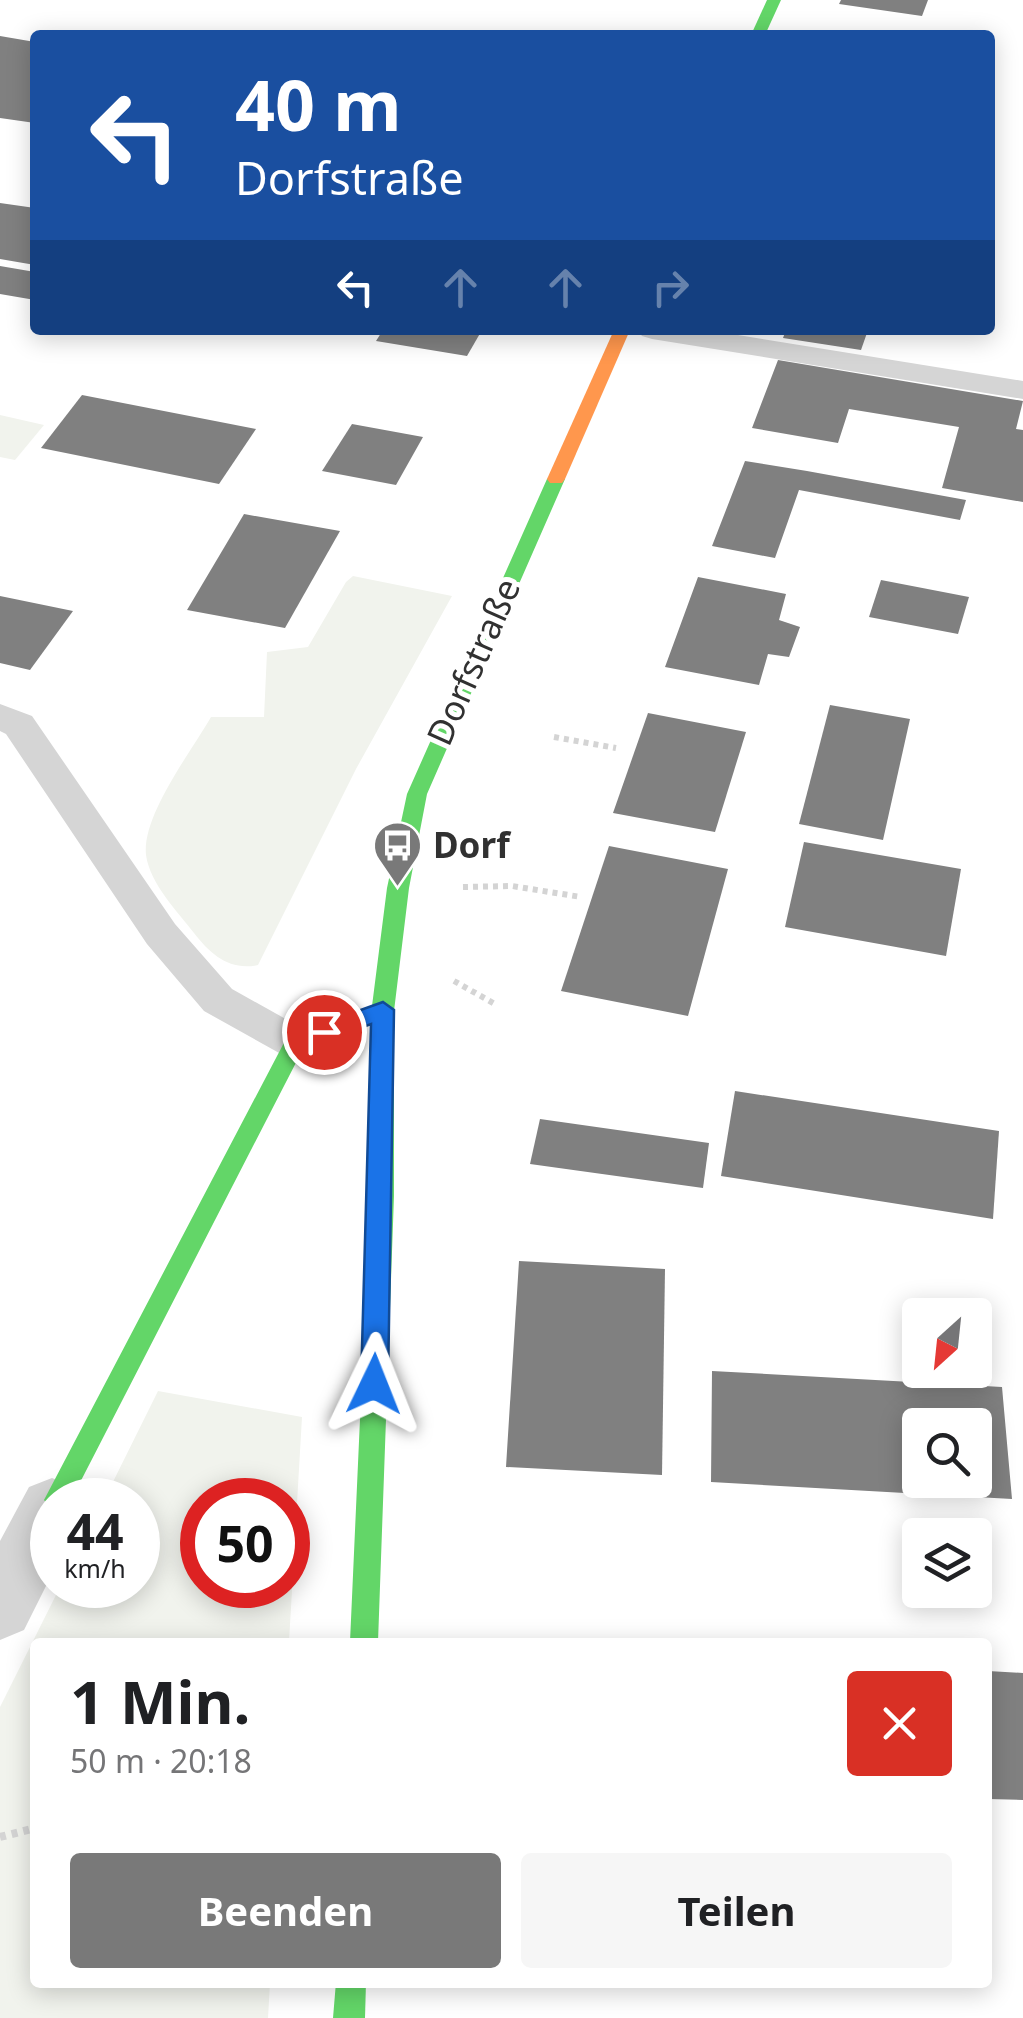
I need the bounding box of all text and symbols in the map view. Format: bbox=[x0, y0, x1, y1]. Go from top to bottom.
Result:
text: 40 m bbox=[235, 56, 402, 152]
icon: left bbox=[70, 70, 200, 200]
text: Dorfstraße bbox=[235, 147, 464, 208]
icon: left bbox=[328, 260, 383, 315]
icon: ahead bbox=[433, 260, 488, 315]
icon: ahead bbox=[538, 260, 593, 315]
icon: right bbox=[643, 260, 698, 315]
street label: Dorfstraße bbox=[415, 571, 530, 752]
bus stop icon: Dorf bbox=[372, 820, 424, 888]
place label: Dorf bbox=[433, 821, 512, 868]
pin bbox=[282, 990, 367, 1075]
icon: arrive bbox=[297, 1005, 352, 1060]
north arrow bbox=[902, 1298, 992, 1388]
map controls bbox=[902, 1298, 992, 1608]
position arrow bbox=[322, 1332, 426, 1436]
button: search bbox=[902, 1408, 992, 1498]
speed limit sign: 50 bbox=[180, 1478, 310, 1608]
text: 44 bbox=[66, 1497, 124, 1565]
button: layers bbox=[902, 1518, 992, 1608]
text: km/h bbox=[64, 1551, 126, 1585]
text: 1 Min. bbox=[70, 1660, 250, 1742]
button: close bbox=[847, 1671, 952, 1776]
text: 50 m · 20:18 bbox=[70, 1739, 252, 1782]
button: Beenden bbox=[70, 1853, 501, 1968]
button: Teilen bbox=[521, 1853, 952, 1968]

